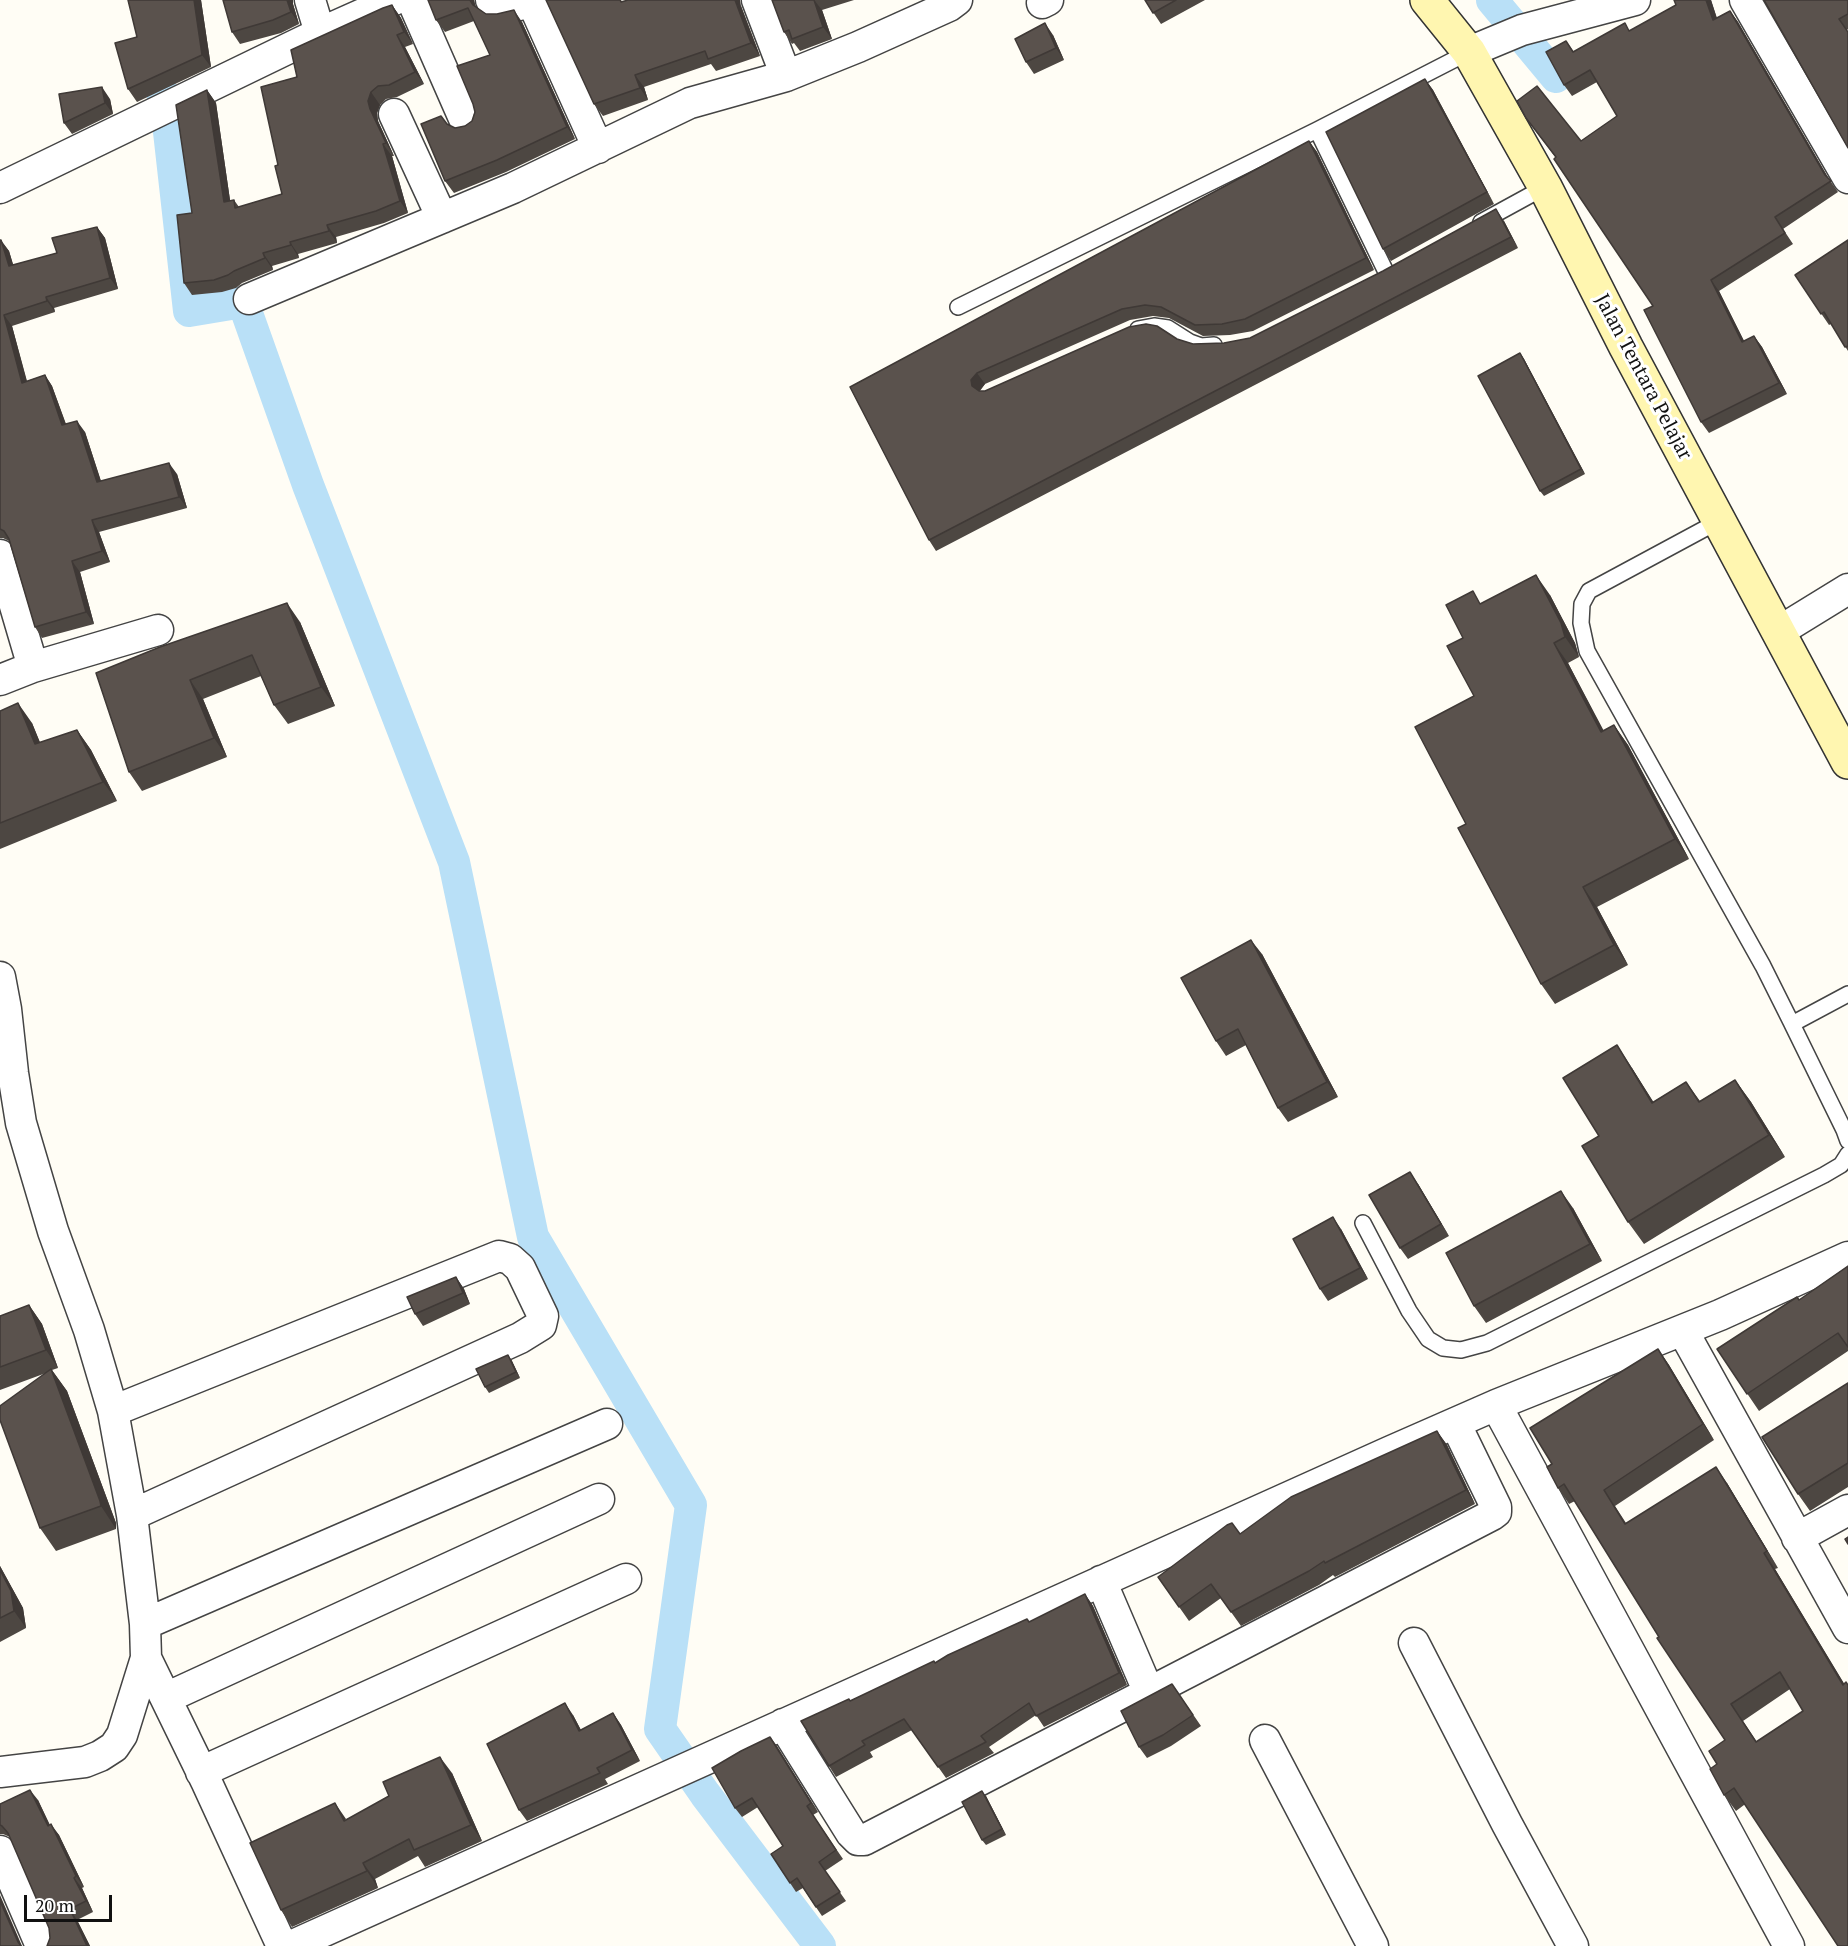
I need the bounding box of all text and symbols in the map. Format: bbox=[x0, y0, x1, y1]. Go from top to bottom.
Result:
street label: Jalan Tentara Pelajar bbox=[1589, 290, 1697, 464]
scale bar bbox=[27, 1883, 116, 1921]
text: 20 m bbox=[35, 1893, 74, 1917]

